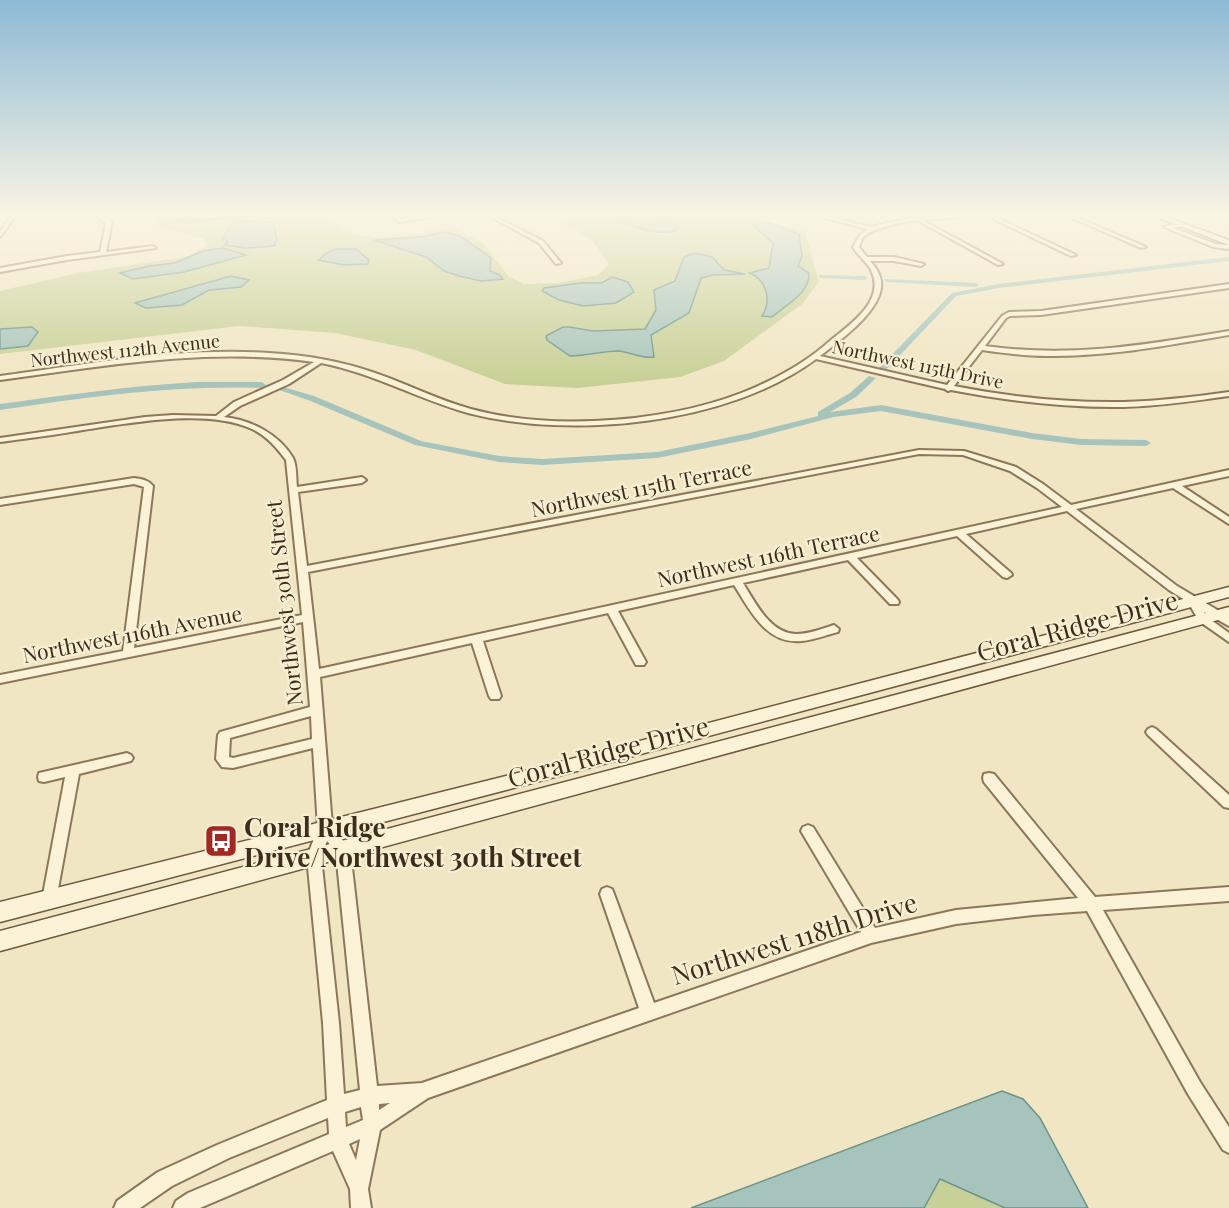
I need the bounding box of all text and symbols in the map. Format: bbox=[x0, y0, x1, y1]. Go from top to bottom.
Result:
street label: Northwest 112th Avenue bbox=[29, 328, 221, 372]
street label: Northwest 115th Drive bbox=[830, 334, 1006, 394]
street label: Northwest 115th Terrace bbox=[528, 452, 754, 522]
street label: Northwest 30th Street bbox=[258, 498, 308, 707]
street label: Northwest 116th Terrace bbox=[654, 518, 882, 592]
street label: Coral Ridge Drive bbox=[973, 581, 1181, 669]
street label: Northwest 116th Avenue bbox=[20, 598, 244, 668]
street label: Coral Ridge Drive bbox=[504, 707, 712, 795]
place label: Coral Ridge Drive/Northwest 30th Street bbox=[244, 809, 582, 874]
bus stop icon: Coral Ridge Drive/Northwest 30th Street bbox=[203, 823, 239, 859]
street label: Northwest 118th Drive bbox=[667, 884, 921, 992]

